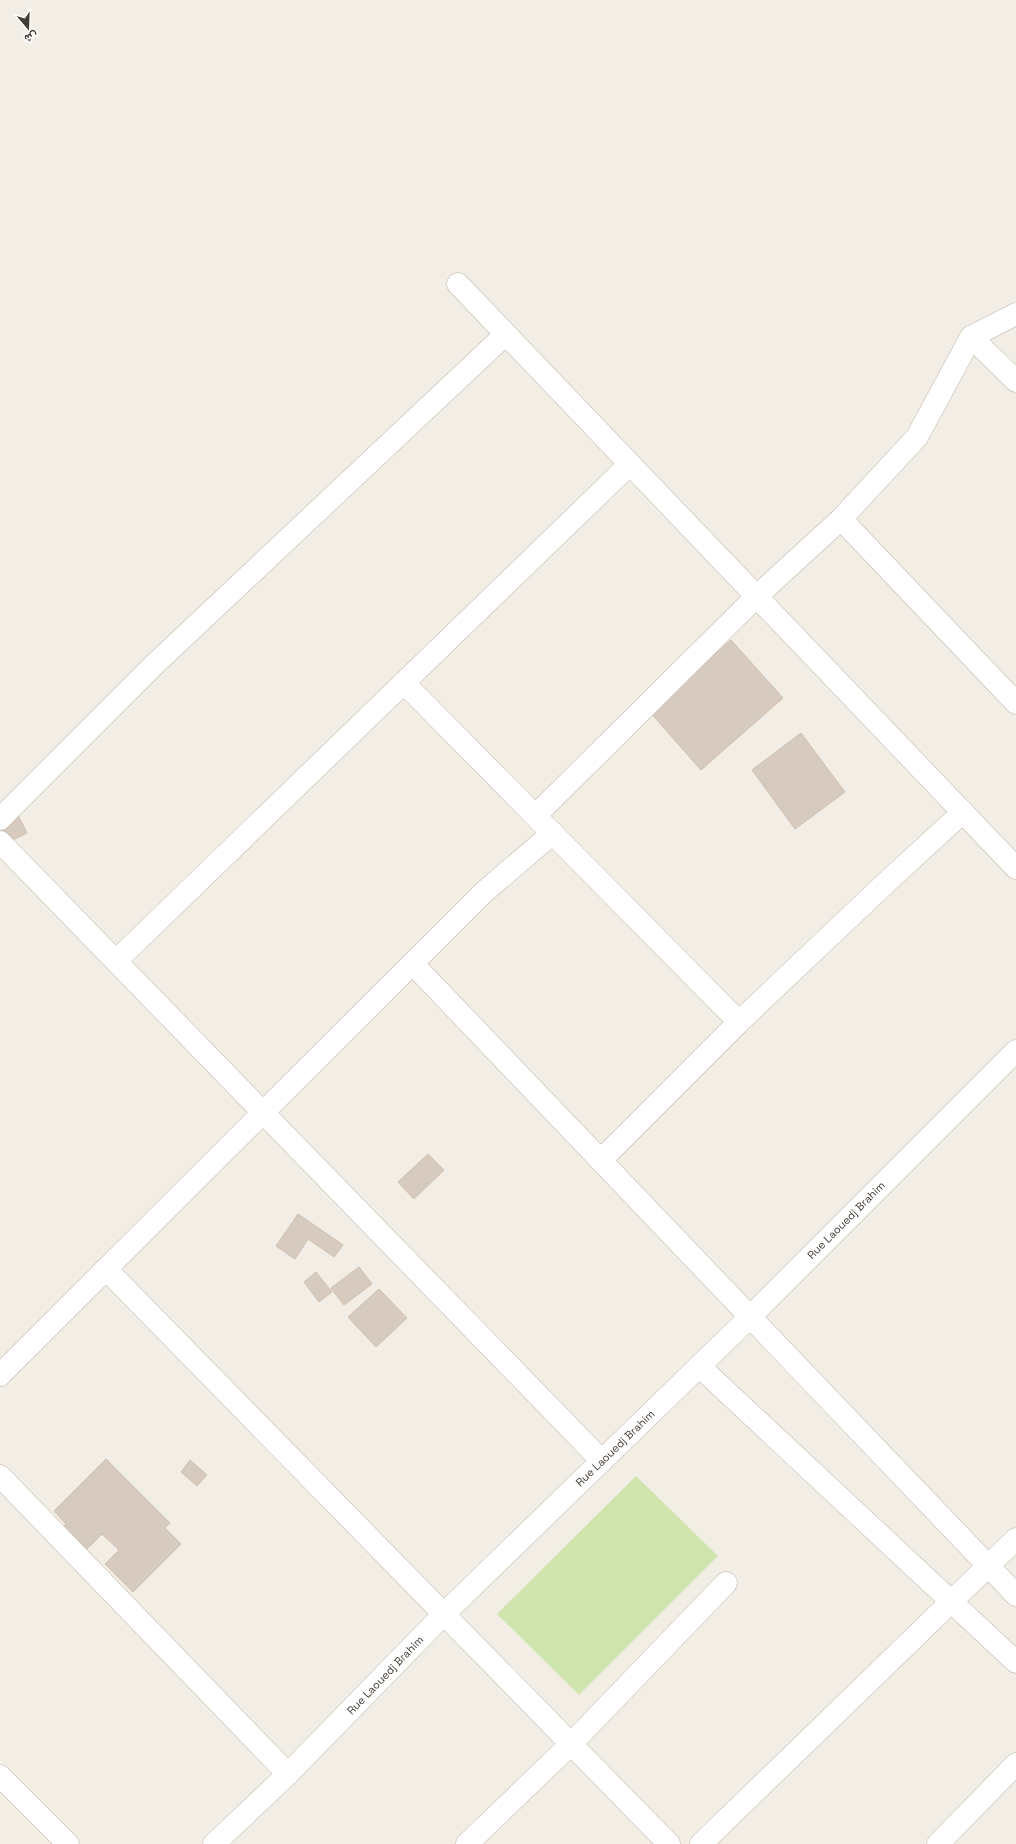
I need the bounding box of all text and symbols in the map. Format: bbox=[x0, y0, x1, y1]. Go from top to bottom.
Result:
north arrow bbox=[8, 8, 48, 48]
text: ش bbox=[23, 29, 40, 46]
street label: Rue Laouedj Brahim bbox=[804, 1178, 888, 1262]
street label: Rue Laouedj Brahim bbox=[573, 1407, 657, 1489]
street label: Rue Laouedj Brahim bbox=[344, 1633, 426, 1717]

